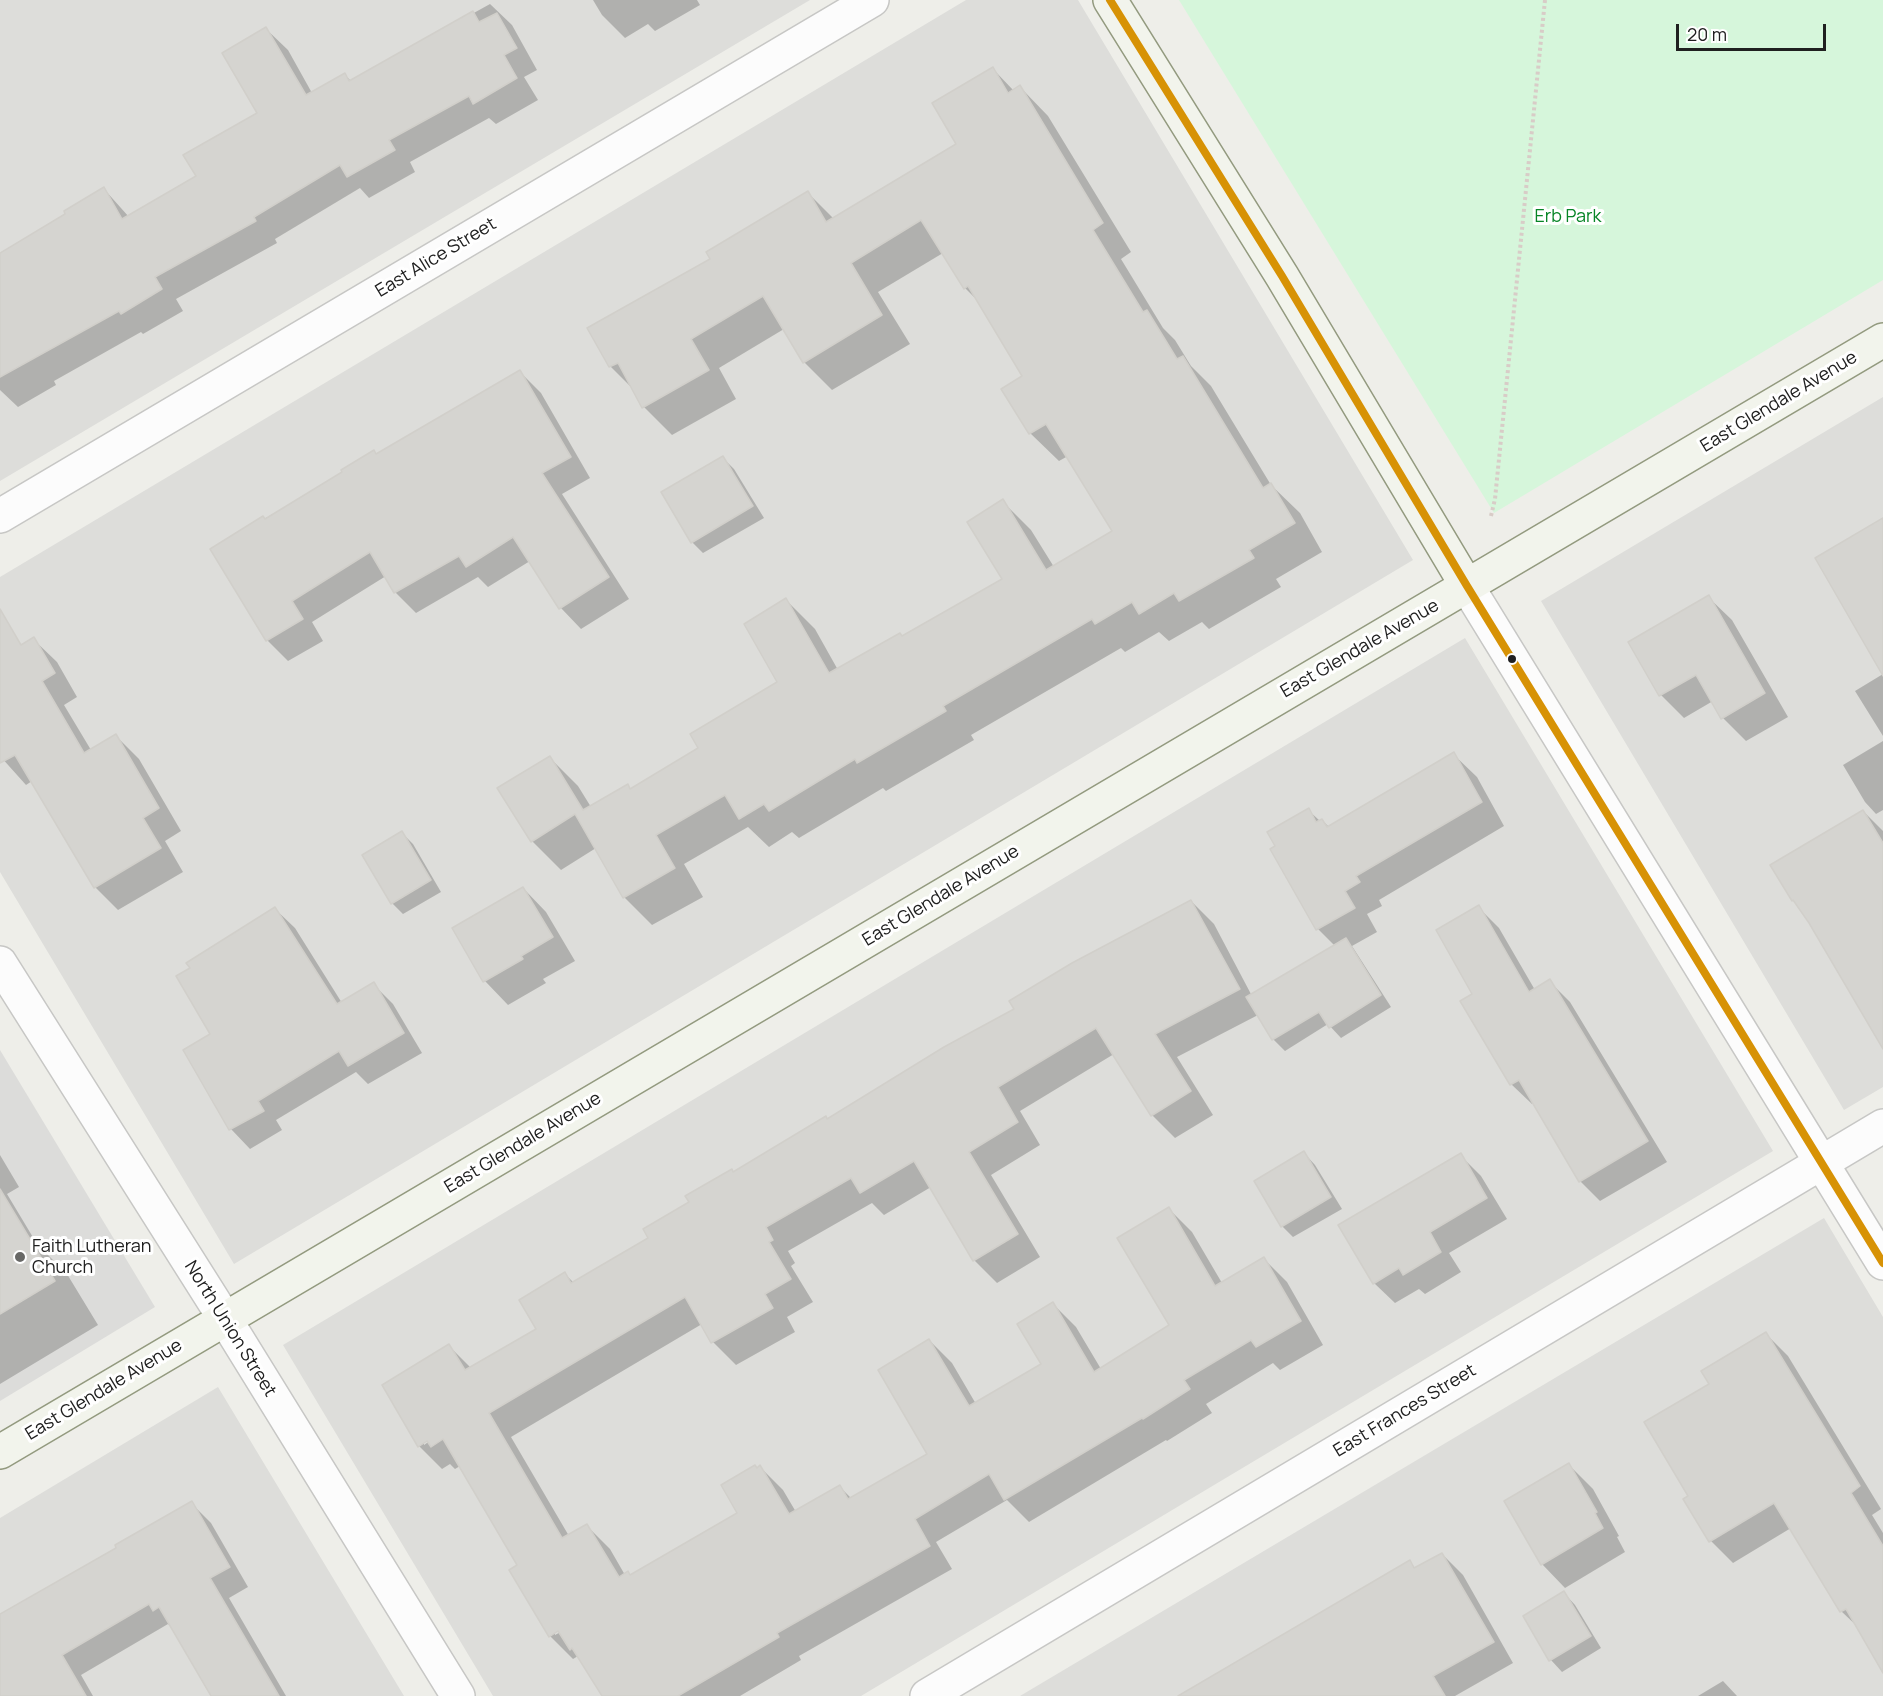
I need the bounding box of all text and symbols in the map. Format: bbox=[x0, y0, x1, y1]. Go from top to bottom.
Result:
scale bar bbox=[1679, 12, 1829, 50]
text: 20 m bbox=[1687, 22, 1727, 46]
park label: Erb Park bbox=[1535, 206, 1601, 228]
street label: East Alice Street bbox=[372, 213, 500, 303]
street label: East Glendale Avenue bbox=[1697, 347, 1861, 457]
street label: East Glendale Avenue bbox=[1277, 595, 1443, 703]
unlabelled marker bbox=[1506, 653, 1518, 665]
street label: East Glendale Avenue bbox=[859, 841, 1023, 951]
street label: East Glendale Avenue bbox=[441, 1088, 605, 1198]
place label: Faith Lutheran Church bbox=[32, 1236, 152, 1278]
marker: Faith Lutheran Church bbox=[13, 1250, 27, 1264]
street label: North Union Street bbox=[179, 1257, 281, 1401]
street label: East Glendale Avenue bbox=[22, 1335, 186, 1445]
street label: East Frances Street bbox=[1330, 1360, 1480, 1462]

